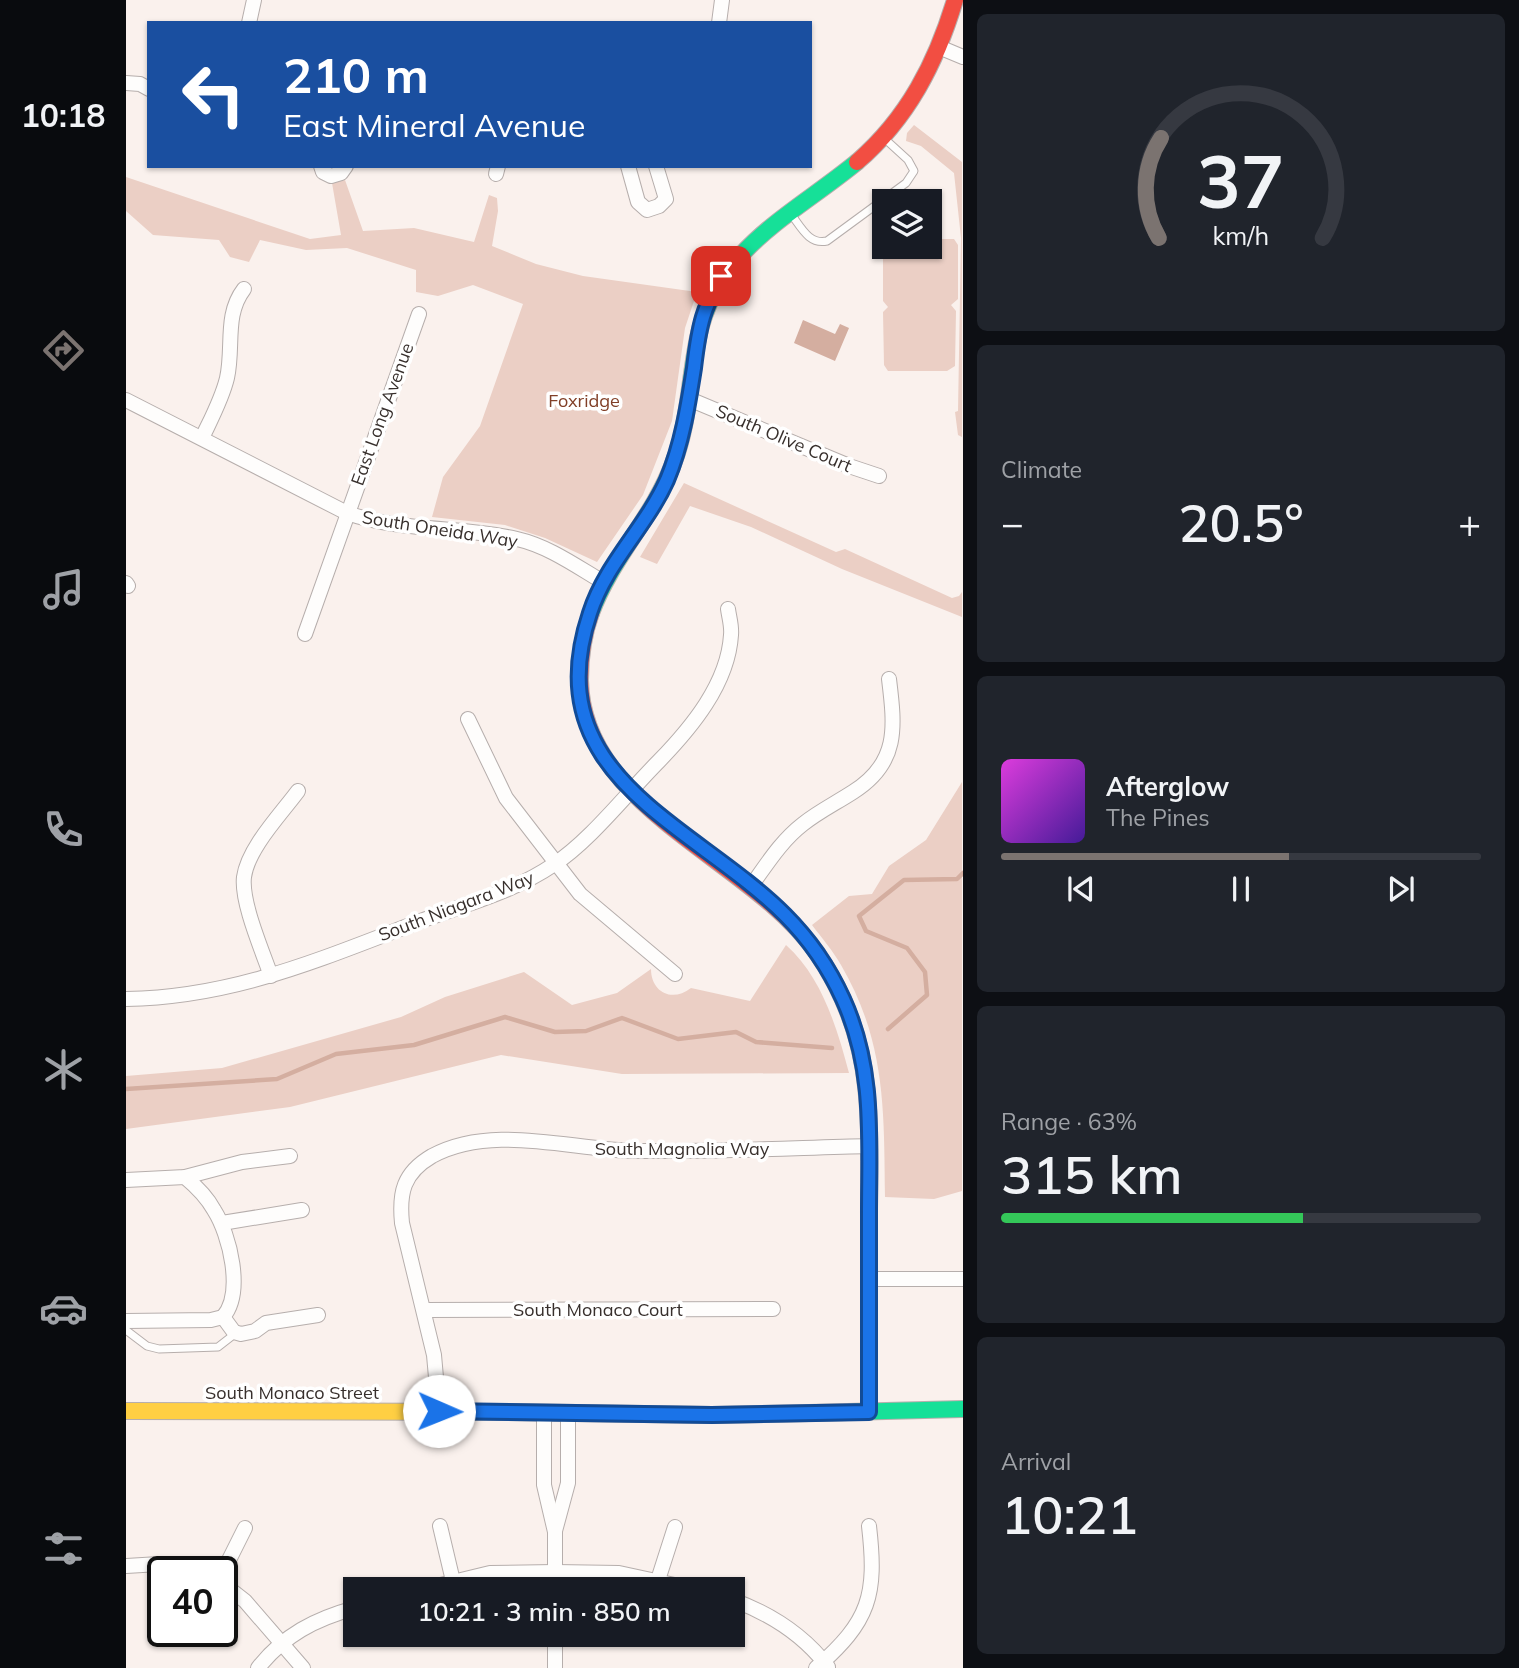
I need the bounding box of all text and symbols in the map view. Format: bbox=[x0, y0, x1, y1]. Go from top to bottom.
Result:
text: 210 m bbox=[283, 44, 429, 105]
icon: left bbox=[168, 49, 259, 140]
text: 10:18 bbox=[21, 95, 105, 135]
text: East Mineral Avenue bbox=[283, 105, 585, 145]
text: 37 bbox=[1197, 136, 1285, 227]
map controls bbox=[872, 189, 942, 259]
button: layers bbox=[872, 189, 942, 259]
text: km/h bbox=[1213, 220, 1269, 251]
pin bbox=[691, 246, 751, 306]
icon: arrive bbox=[702, 257, 740, 295]
icon: directions bbox=[39, 326, 88, 375]
street label: East Long Avenue bbox=[346, 340, 418, 488]
park label: Foxridge bbox=[548, 389, 620, 412]
street label: South Olive Court bbox=[713, 399, 855, 477]
text: Climate bbox=[1001, 455, 1082, 484]
text: 20.5° bbox=[1178, 490, 1304, 555]
text: − bbox=[1001, 499, 1024, 547]
text: + bbox=[1458, 499, 1481, 547]
street label: South Oneida Way bbox=[360, 505, 520, 553]
icon: music bbox=[39, 565, 88, 614]
text: Afterglow bbox=[1106, 770, 1229, 803]
text: The Pines bbox=[1106, 803, 1210, 832]
icon: phone bbox=[39, 805, 88, 854]
street label: South Niagara Way bbox=[375, 866, 537, 946]
icon: previous bbox=[1062, 870, 1100, 908]
icon: pause bbox=[1222, 870, 1260, 908]
icon: next bbox=[1382, 870, 1420, 908]
icon: climate bbox=[39, 1045, 88, 1094]
text: Range · 63% bbox=[1001, 1107, 1137, 1136]
street label: South Magnolia Way bbox=[595, 1137, 770, 1160]
text: 315 km bbox=[1001, 1142, 1182, 1207]
icon: car bbox=[39, 1284, 88, 1333]
street label: South Monaco Court bbox=[513, 1298, 683, 1321]
position arrow bbox=[402, 1374, 476, 1448]
street label: South Monaco Street bbox=[205, 1381, 379, 1404]
text: Arrival bbox=[1001, 1447, 1071, 1476]
text: 10:21 bbox=[1001, 1482, 1138, 1547]
icon: filters bbox=[39, 1524, 88, 1573]
speed limit sign: 40 bbox=[147, 1556, 238, 1647]
text: 10:21 · 3 min · 850 m bbox=[417, 1595, 671, 1628]

